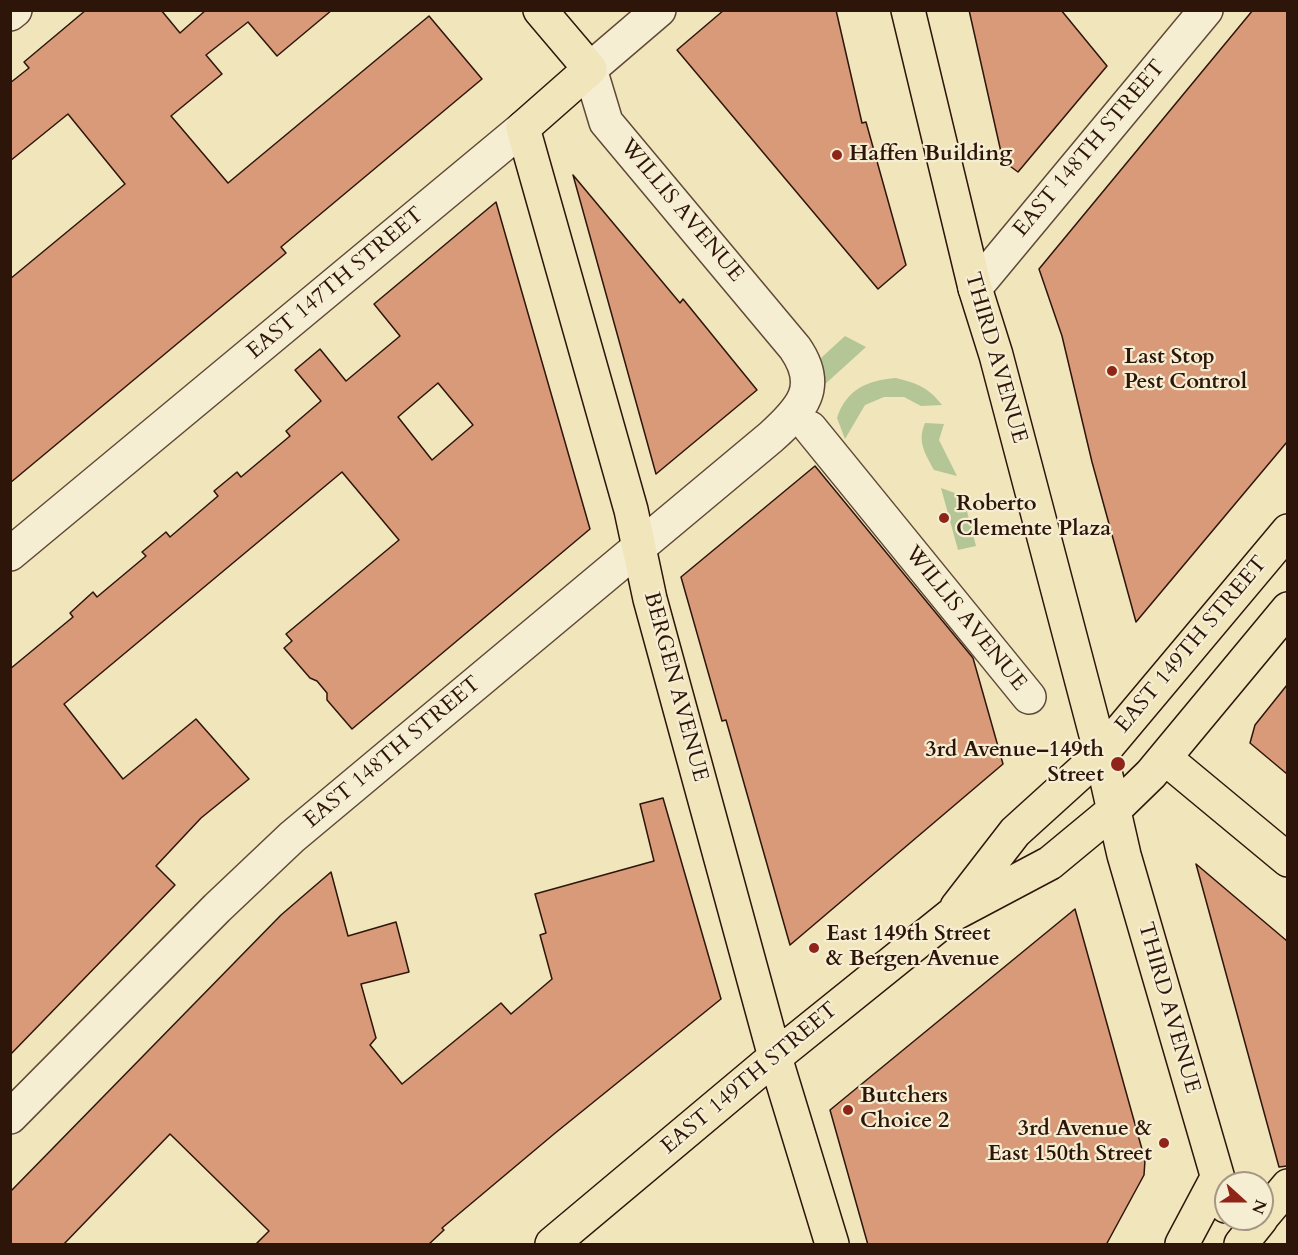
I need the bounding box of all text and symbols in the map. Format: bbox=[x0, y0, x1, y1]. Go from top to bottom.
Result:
street label: EAST 148TH STREET bbox=[1008, 55, 1172, 243]
street label: WILLIS AVENUE bbox=[613, 134, 749, 288]
place label: Haffen Building bbox=[849, 142, 1013, 168]
marker: Haffen Building bbox=[830, 148, 844, 162]
street label: EAST 147TH STREET bbox=[242, 202, 430, 366]
street label: THIRD AVENUE bbox=[958, 269, 1032, 447]
place label: Last Stop Pest Control bbox=[1124, 345, 1247, 396]
marker: Last Stop Pest Control bbox=[1105, 364, 1119, 378]
place label: Roberto Clemente Plaza bbox=[956, 492, 1111, 544]
marker: Roberto Clemente Plaza bbox=[937, 511, 951, 525]
street label: WILLIS AVENUE bbox=[899, 541, 1031, 697]
street label: EAST 149TH STREET bbox=[1110, 551, 1274, 739]
street label: BERGEN AVENUE bbox=[637, 589, 713, 785]
street label: EAST 148TH STREET bbox=[299, 671, 487, 835]
place label: 3rd Avenue–149th Street bbox=[925, 738, 1104, 790]
marker: 3rd Avenue–149th Street bbox=[1109, 755, 1127, 773]
street label: THIRD AVENUE bbox=[1131, 919, 1205, 1097]
place label: East 149th Street & Bergen Avenue bbox=[826, 922, 1000, 974]
marker: East 149th Street & Bergen Avenue bbox=[807, 941, 821, 955]
street label: EAST 149TH STREET bbox=[656, 997, 844, 1161]
place label: Butchers Choice 2 bbox=[860, 1084, 949, 1136]
marker: Butchers Choice 2 bbox=[841, 1103, 855, 1117]
place label: 3rd Avenue & East 150th Street bbox=[987, 1117, 1152, 1168]
marker: 3rd Avenue & East 150th Street bbox=[1157, 1136, 1171, 1150]
north arrow bbox=[1214, 1171, 1274, 1231]
text: N bbox=[1246, 1196, 1272, 1217]

